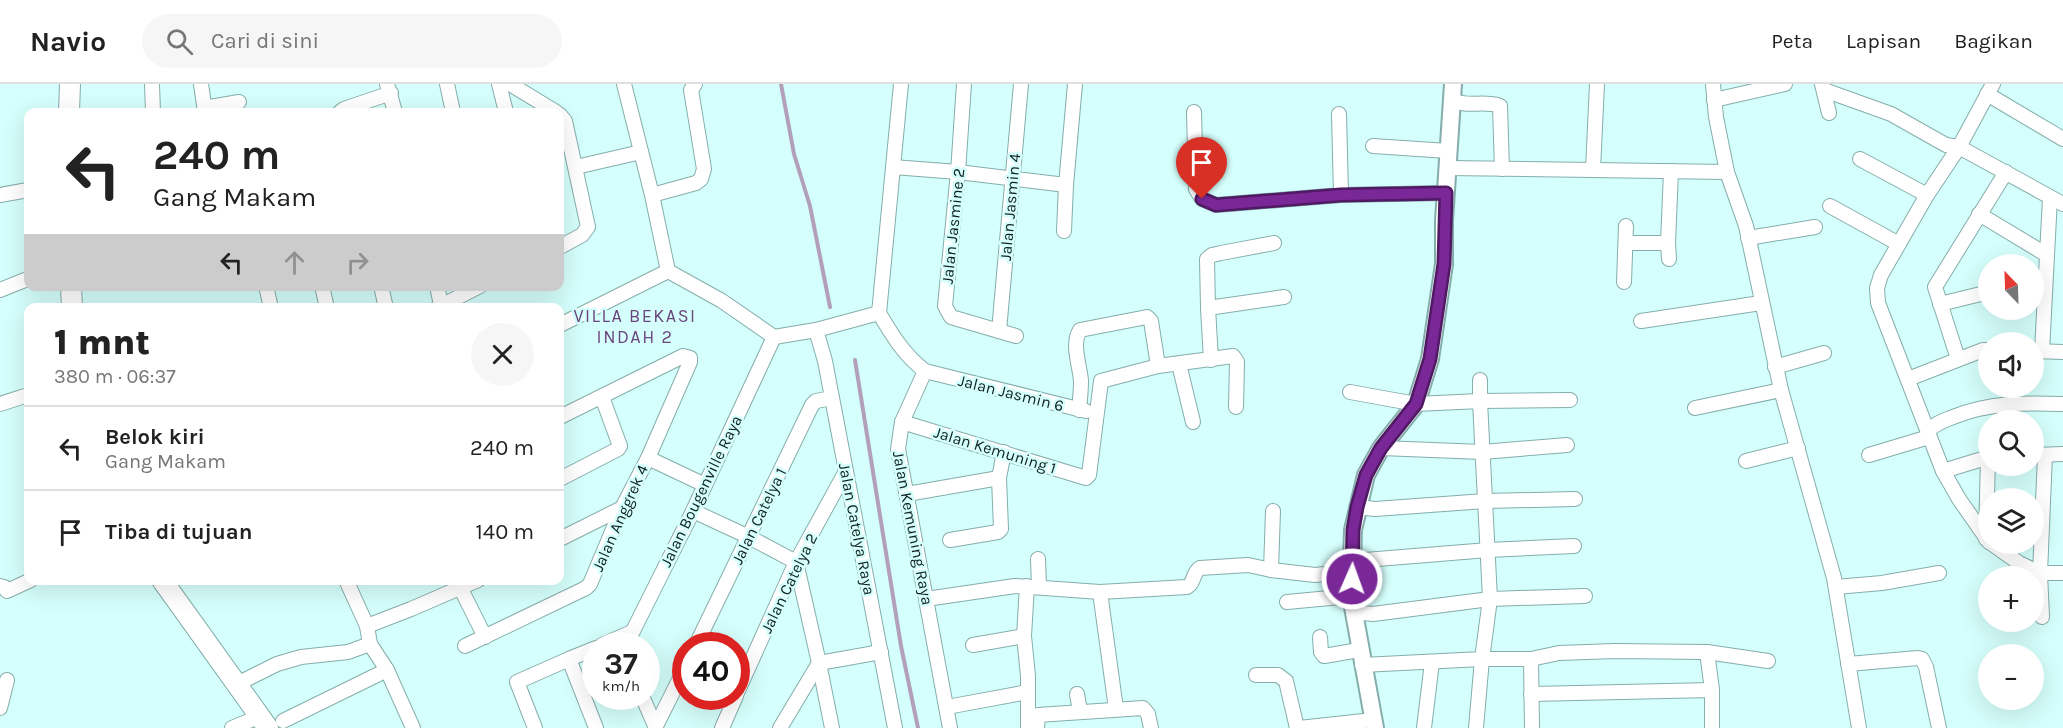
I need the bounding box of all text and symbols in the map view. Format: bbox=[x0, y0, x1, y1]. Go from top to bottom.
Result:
search box bbox=[142, 14, 562, 68]
text: Navio bbox=[30, 25, 106, 58]
icon: search bbox=[163, 25, 196, 58]
text: Cari di sini bbox=[211, 28, 319, 54]
text: Peta bbox=[1771, 29, 1813, 53]
text: Lapisan bbox=[1846, 29, 1921, 53]
text: Bagikan bbox=[1954, 29, 2033, 53]
text: 240 m bbox=[153, 130, 280, 180]
icon: left bbox=[54, 132, 132, 210]
pin bbox=[1176, 137, 1227, 199]
icon: arrive bbox=[1185, 146, 1218, 179]
street label: Jalan Jasmin 4 bbox=[996, 152, 1024, 262]
street label: Jalan Jasmine 2 bbox=[937, 167, 969, 285]
text: Gang Makam bbox=[153, 181, 316, 213]
icon: left bbox=[215, 246, 248, 279]
icon: ahead bbox=[278, 246, 311, 279]
icon: right bbox=[341, 246, 374, 279]
north arrow bbox=[1978, 254, 2044, 320]
map controls bbox=[1978, 254, 2044, 710]
district label: VILLA BEKASI INDAH 2 bbox=[573, 305, 697, 348]
text: 1 mnt bbox=[54, 321, 150, 363]
button: close bbox=[471, 323, 534, 386]
button: sound bbox=[1978, 332, 2044, 398]
text: 380 m · 06:37 bbox=[54, 365, 176, 388]
street label: Jalan Jasmin 6 bbox=[956, 371, 1066, 415]
button: search bbox=[1978, 410, 2044, 476]
street label: Jalan Bougenville Raya bbox=[656, 412, 746, 570]
street label: Jalan Kemuning 1 bbox=[932, 422, 1058, 478]
text: Belok kiri bbox=[105, 424, 205, 450]
icon: left bbox=[54, 432, 87, 465]
text: 240 m bbox=[470, 435, 534, 461]
street label: Jalan Kemuning Raya bbox=[889, 449, 937, 607]
text: Gang Makam bbox=[105, 450, 226, 473]
street label: Jalan Catelya Raya bbox=[835, 461, 879, 597]
street label: Jalan Anggrek 4 bbox=[588, 462, 652, 574]
street label: Jalan Catelya 1 bbox=[728, 465, 790, 567]
button: layers bbox=[1978, 488, 2044, 554]
icon: arrive bbox=[54, 516, 87, 549]
text: Tiba di tujuan bbox=[105, 519, 252, 545]
text: 140 m bbox=[476, 519, 534, 545]
street label: Jalan Catelya 2 bbox=[757, 530, 821, 636]
position arrow bbox=[1320, 547, 1384, 611]
button: + bbox=[1978, 566, 2044, 632]
speed limit sign: 40 bbox=[672, 632, 750, 710]
button: − bbox=[1978, 644, 2044, 710]
text: 37 bbox=[604, 646, 638, 682]
text: km/h bbox=[602, 677, 640, 695]

